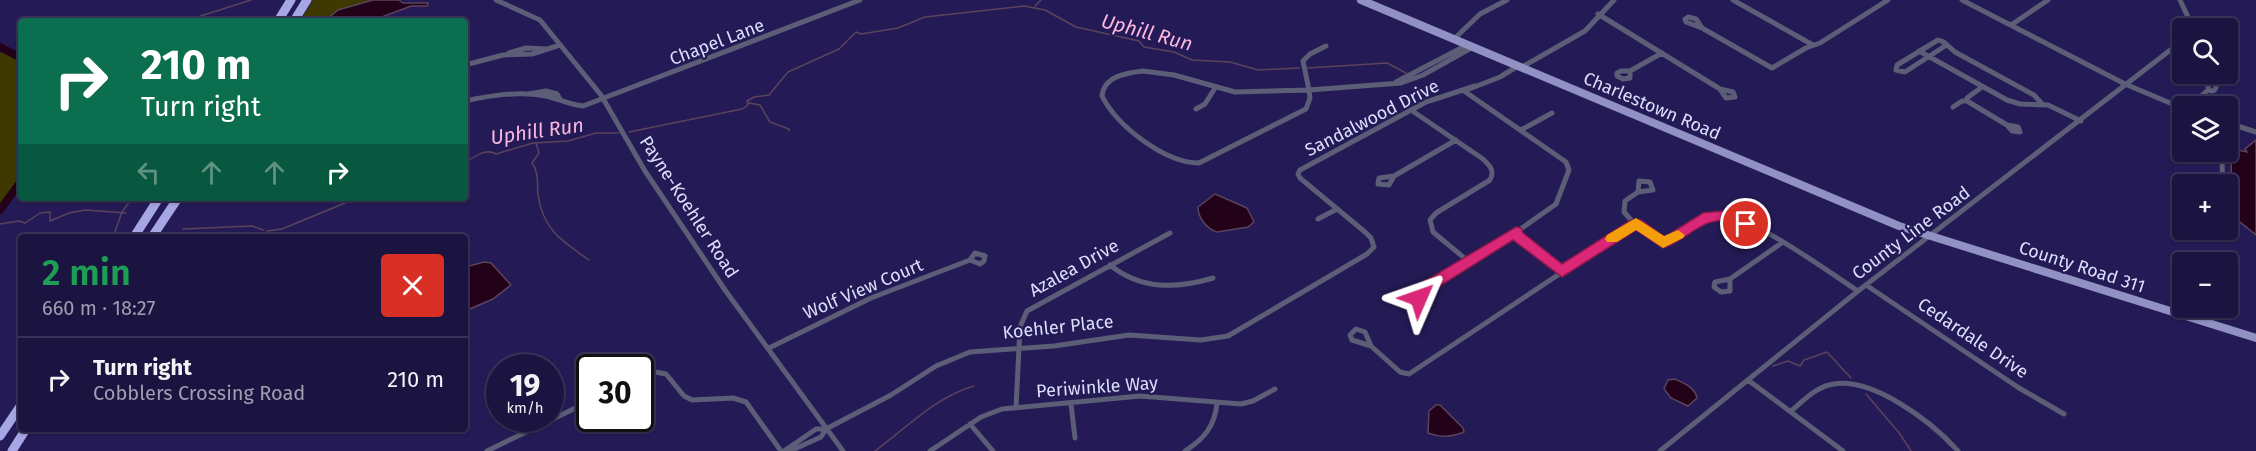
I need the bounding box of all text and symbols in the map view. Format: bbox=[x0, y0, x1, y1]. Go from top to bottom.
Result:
water label: Uphill Run bbox=[1099, 8, 1195, 56]
street label: Chapel Lane bbox=[667, 14, 767, 70]
map controls bbox=[2172, 18, 2238, 318]
button: search bbox=[2172, 18, 2238, 84]
text: 210 m bbox=[141, 40, 251, 90]
icon: right bbox=[42, 42, 120, 120]
street label: Charlestown Road bbox=[1580, 67, 1724, 145]
street label: Sandalwood Drive bbox=[1301, 75, 1443, 161]
text: Turn right bbox=[141, 91, 261, 123]
button: layers bbox=[2172, 96, 2238, 162]
water label: Uphill Run bbox=[489, 113, 585, 149]
street label: Payne-Koehler Road bbox=[635, 132, 743, 282]
icon: left bbox=[132, 156, 165, 189]
icon: ahead bbox=[195, 156, 228, 189]
icon: ahead bbox=[258, 156, 291, 189]
icon: right bbox=[321, 156, 354, 189]
button: + bbox=[2172, 174, 2238, 240]
street label: County Line Road bbox=[1848, 181, 1974, 285]
pin bbox=[1720, 198, 1771, 249]
icon: arrive bbox=[1729, 207, 1762, 240]
street label: Azalea Drive bbox=[1025, 234, 1123, 302]
street label: County Road 311 bbox=[2016, 236, 2148, 298]
text: 2 min bbox=[42, 251, 131, 295]
button: − bbox=[2172, 252, 2238, 318]
button: close bbox=[381, 254, 444, 317]
street label: Wolf View Court bbox=[800, 254, 927, 324]
position arrow bbox=[1387, 266, 1451, 330]
street label: Cedardale Drive bbox=[1913, 293, 2033, 383]
text: 660 m · 18:27 bbox=[42, 296, 155, 320]
street label: Koehler Place bbox=[1002, 310, 1114, 344]
text: Turn right bbox=[93, 354, 192, 381]
speed limit sign: 30 bbox=[576, 354, 654, 432]
icon: right bbox=[42, 363, 75, 396]
text: 210 m bbox=[387, 366, 444, 393]
text: 19 bbox=[510, 368, 540, 404]
street label: Periwinkle Way bbox=[1035, 372, 1159, 402]
text: Cobblers Crossing Road bbox=[93, 381, 305, 405]
text: km/h bbox=[506, 399, 544, 417]

